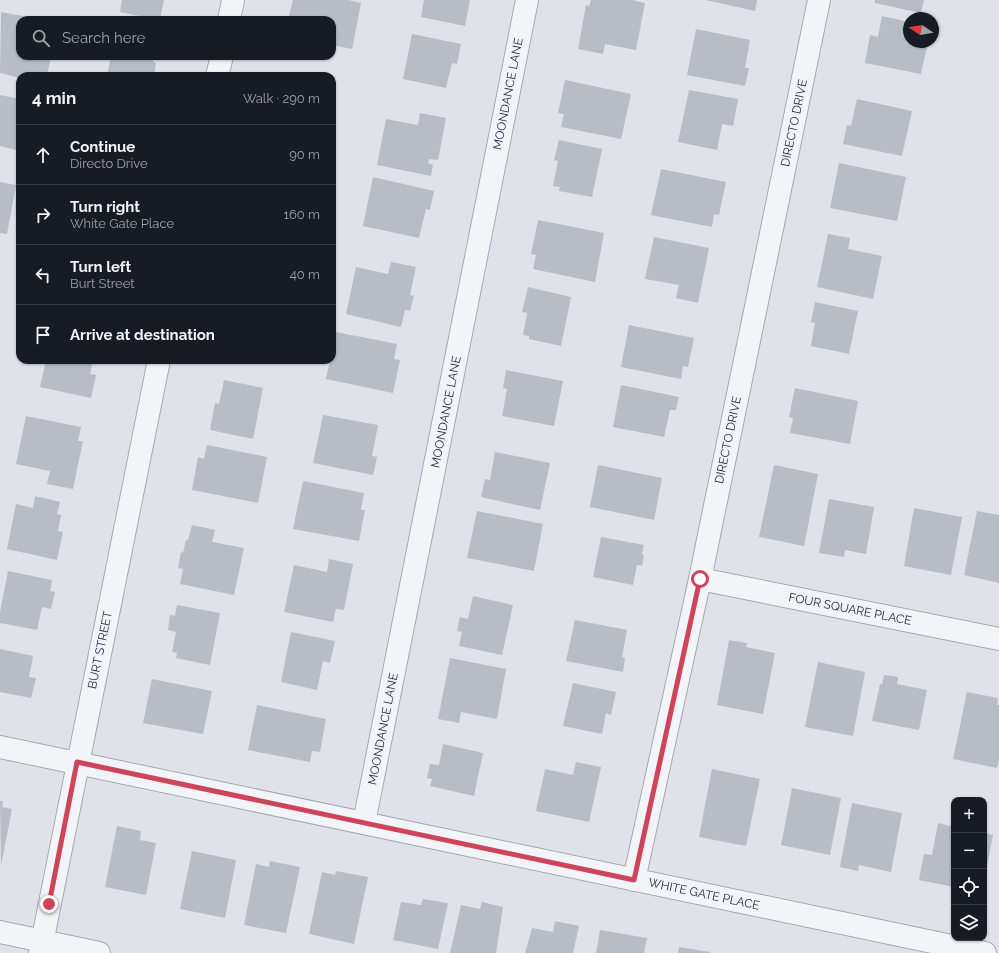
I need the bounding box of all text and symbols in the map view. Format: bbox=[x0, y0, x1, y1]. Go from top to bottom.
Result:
north arrow bbox=[903, 12, 939, 48]
search box bbox=[16, 16, 336, 60]
icon: search bbox=[30, 27, 52, 49]
text: Search here bbox=[62, 29, 145, 47]
street label: MOONDANCE LANE bbox=[490, 37, 526, 151]
street label: DIRECTO DRIVE bbox=[778, 78, 810, 168]
text: 4 min bbox=[32, 88, 76, 108]
text: Walk · 290 m bbox=[243, 91, 320, 106]
text: Continue bbox=[70, 138, 135, 156]
icon: ahead bbox=[32, 144, 54, 166]
text: 90 m bbox=[289, 147, 320, 162]
text: Directo Drive bbox=[70, 156, 148, 171]
text: Turn right bbox=[70, 198, 140, 216]
icon: right bbox=[32, 204, 54, 226]
text: 160 m bbox=[283, 207, 320, 222]
text: White Gate Place bbox=[70, 216, 174, 231]
text: Turn left bbox=[70, 258, 131, 276]
icon: left bbox=[32, 264, 54, 286]
text: 40 m bbox=[290, 267, 320, 282]
text: Burt Street bbox=[70, 276, 135, 291]
icon: arrive bbox=[32, 324, 54, 346]
text: Arrive at destination bbox=[70, 326, 215, 344]
street label: MOONDANCE LANE bbox=[428, 355, 464, 469]
street label: DIRECTO DRIVE bbox=[712, 395, 744, 485]
route start bbox=[691, 570, 709, 588]
street label: FOUR SQUARE PLACE bbox=[787, 590, 913, 628]
street label: BURT STREET bbox=[85, 609, 115, 690]
street label: MOONDANCE LANE bbox=[365, 672, 401, 786]
map controls bbox=[951, 797, 987, 941]
button: + bbox=[951, 797, 987, 833]
button: − bbox=[951, 833, 987, 869]
button: locate bbox=[951, 869, 987, 905]
street label: WHITE GATE PLACE bbox=[647, 875, 761, 913]
route end bbox=[40, 895, 58, 913]
button: layers bbox=[951, 905, 987, 941]

